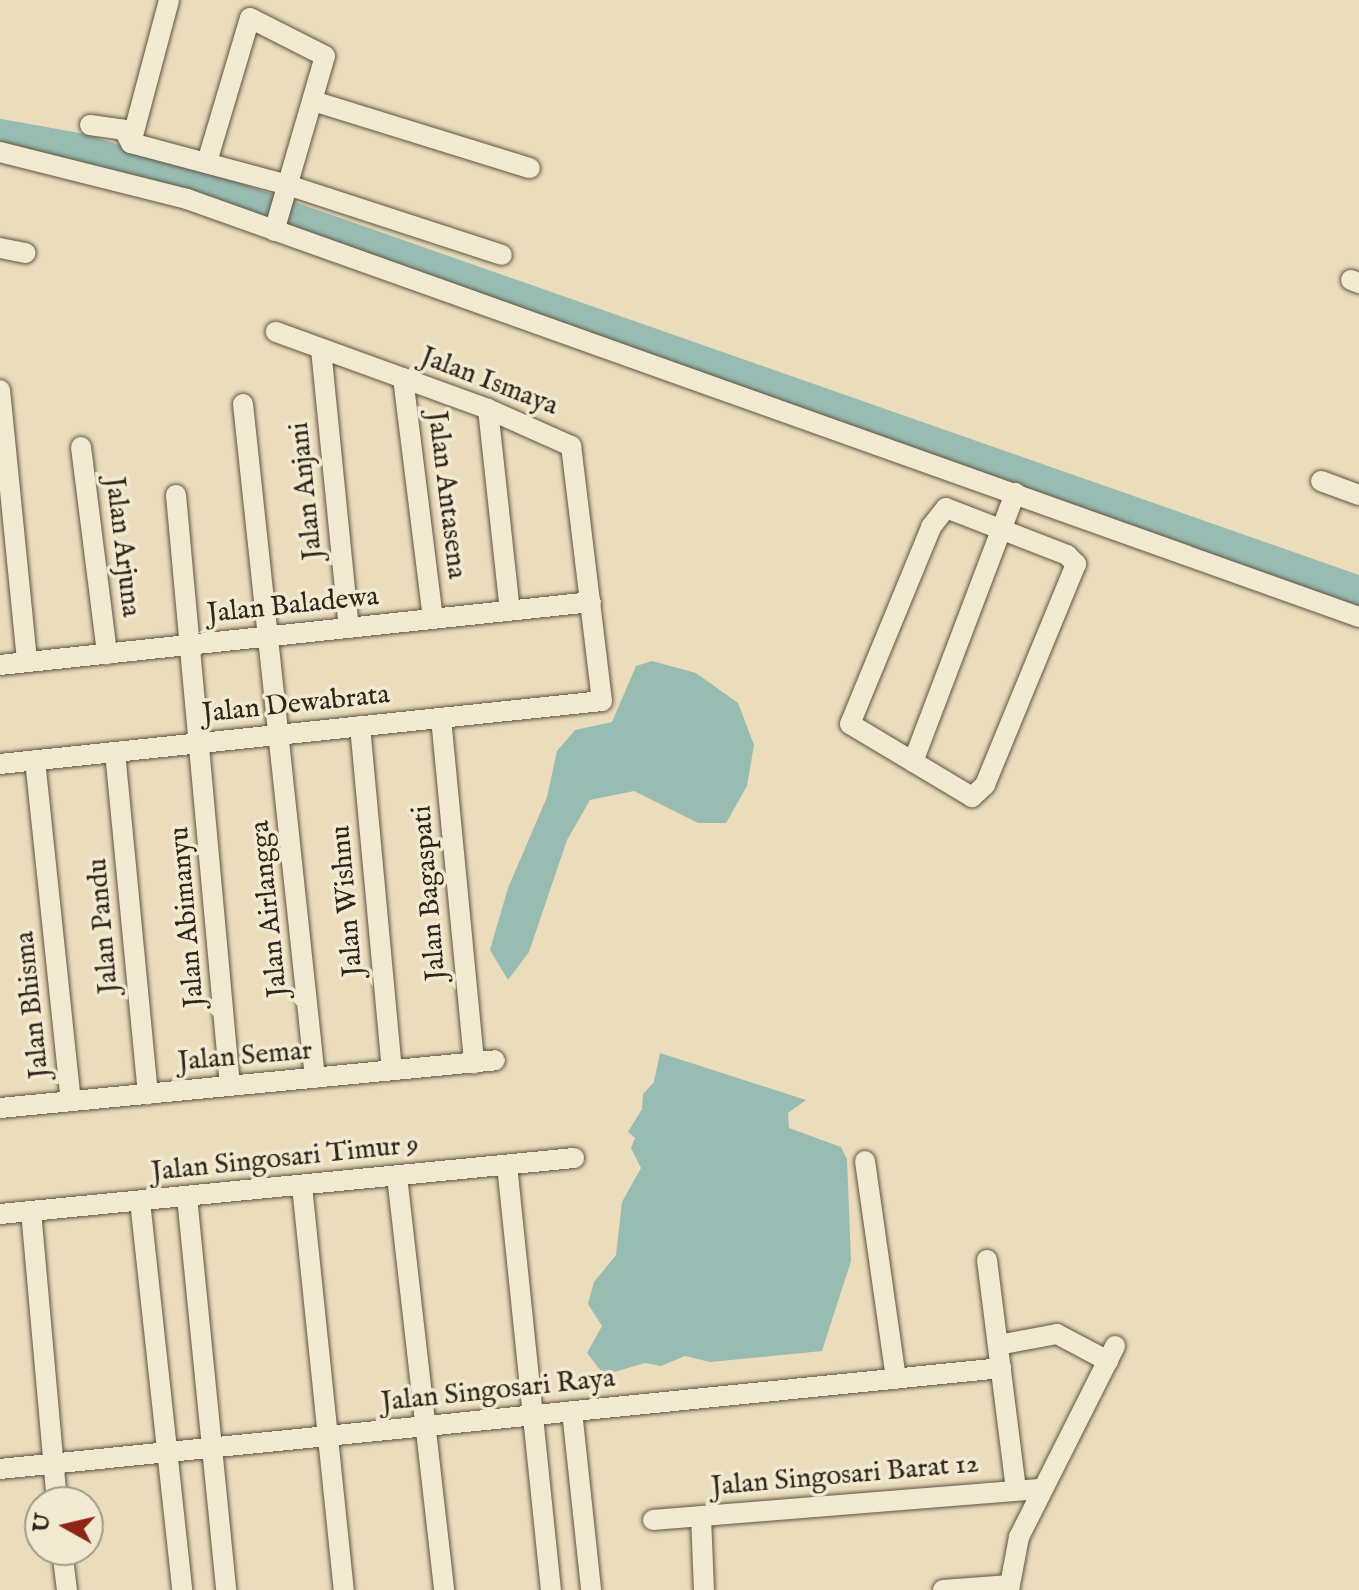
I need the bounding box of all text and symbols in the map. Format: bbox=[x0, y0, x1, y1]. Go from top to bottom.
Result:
street label: Jalan Ismaya bbox=[415, 340, 563, 424]
street label: Jalan Antasena bbox=[419, 409, 473, 581]
street label: Jalan Anjani bbox=[283, 420, 331, 562]
street label: Jalan Arjuna bbox=[97, 475, 147, 619]
street label: Jalan Baladewa bbox=[206, 580, 380, 632]
street label: Jalan Dewabrata bbox=[201, 678, 391, 732]
street label: Jalan Bagaspati bbox=[406, 804, 454, 982]
street label: Jalan Airlangga bbox=[244, 819, 296, 999]
street label: Jalan Wishnu bbox=[325, 824, 371, 978]
street label: Jalan Abimanyu bbox=[163, 825, 213, 1009]
street label: Jalan Pandu bbox=[81, 857, 127, 995]
street label: Jalan Bhisma bbox=[9, 930, 57, 1080]
street label: Jalan Semar bbox=[176, 1034, 314, 1080]
street label: Jalan Singosari Timur 9 bbox=[150, 1128, 420, 1190]
street label: Jalan Singosari Raya bbox=[379, 1362, 617, 1420]
street label: Jalan Singosari Barat 12 bbox=[710, 1448, 980, 1504]
north arrow bbox=[24, 1486, 104, 1566]
text: U bbox=[27, 1512, 57, 1534]

